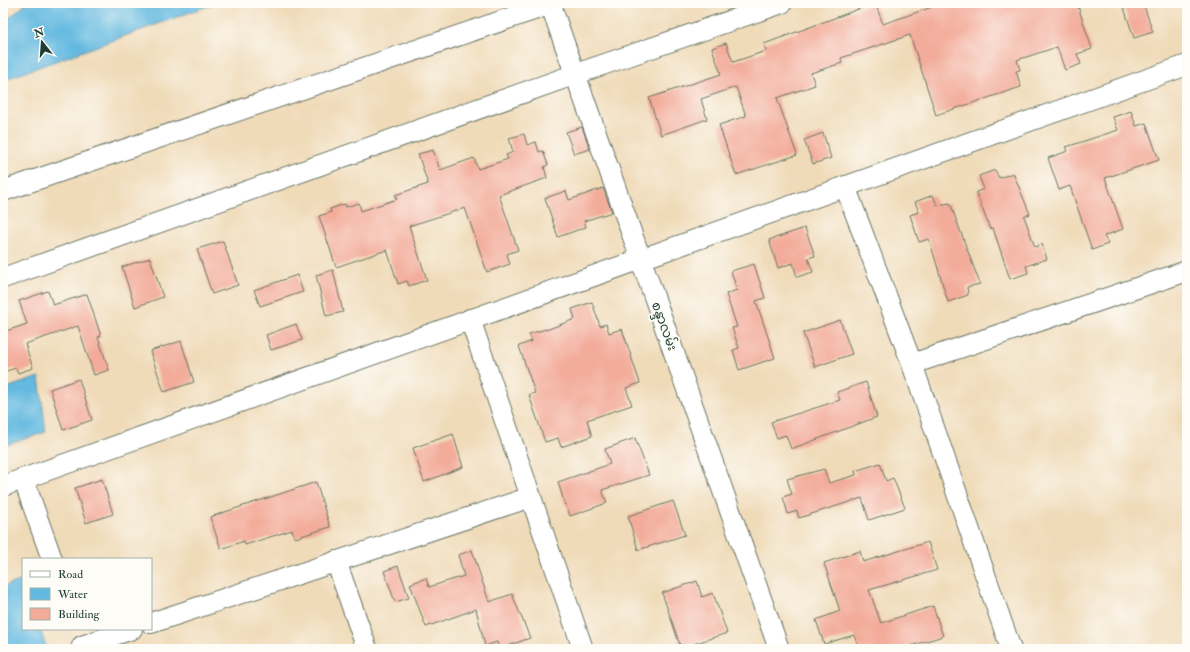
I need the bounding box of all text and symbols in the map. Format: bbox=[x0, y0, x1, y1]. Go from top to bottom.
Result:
north arrow bbox=[22, 22, 62, 62]
text: N bbox=[32, 25, 47, 41]
street label: စန္ဒာလမ်း bbox=[646, 299, 681, 354]
legend bbox=[22, 558, 152, 630]
text: Road bbox=[58, 567, 83, 582]
text: Water bbox=[57, 587, 88, 602]
text: Building bbox=[58, 607, 101, 622]

